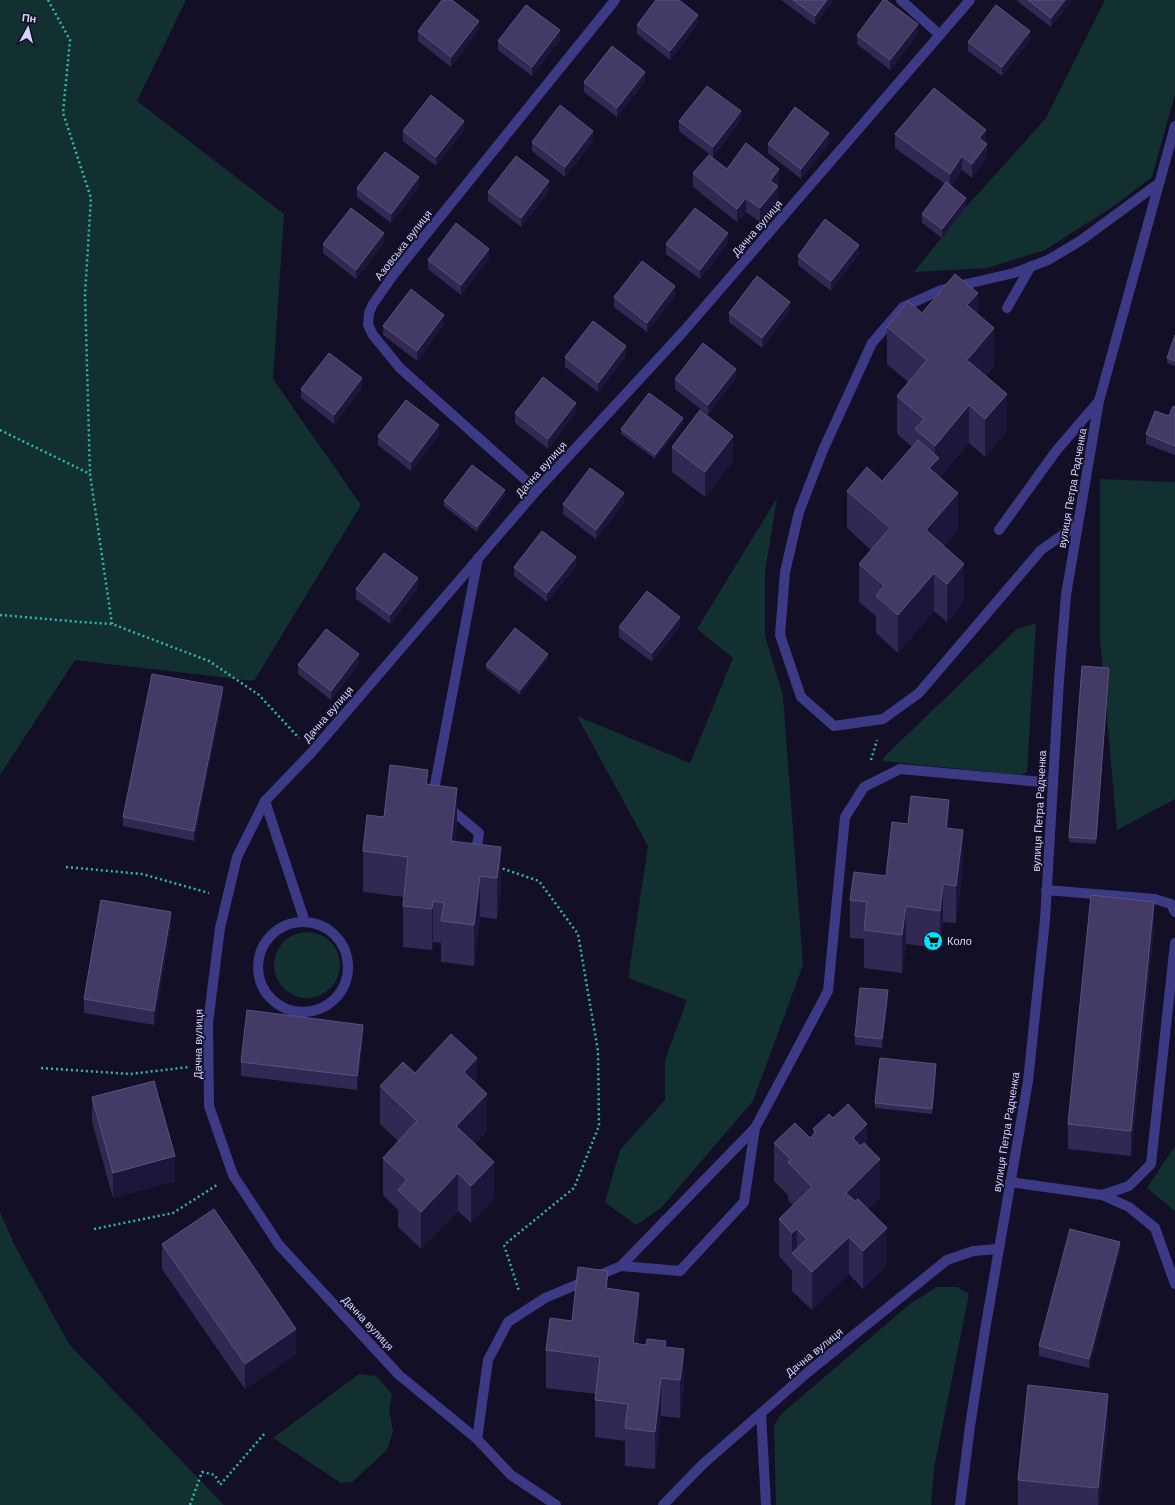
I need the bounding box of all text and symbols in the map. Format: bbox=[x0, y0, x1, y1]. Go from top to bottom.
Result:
north arrow bbox=[8, 8, 48, 48]
text: Пн bbox=[21, 11, 37, 25]
street label: Дачна вулиця bbox=[730, 198, 785, 258]
street label: Азовська вулиця bbox=[372, 208, 434, 282]
street label: вулиця Петра Радченка bbox=[1056, 426, 1089, 549]
street label: Дачна вулиця bbox=[513, 439, 569, 499]
street label: Дачна вулиця bbox=[301, 684, 356, 744]
street label: вулиця Петра Радченка bbox=[1030, 749, 1048, 872]
supermarket icon: Коло bbox=[922, 930, 944, 952]
place label: Коло bbox=[947, 935, 972, 947]
street label: Дачна вулиця bbox=[191, 1009, 205, 1079]
street label: вулиця Петра Радченка bbox=[991, 1070, 1022, 1193]
street label: Дачна вулиця bbox=[340, 1293, 396, 1353]
street label: Дачна вулиця bbox=[783, 1325, 845, 1379]

